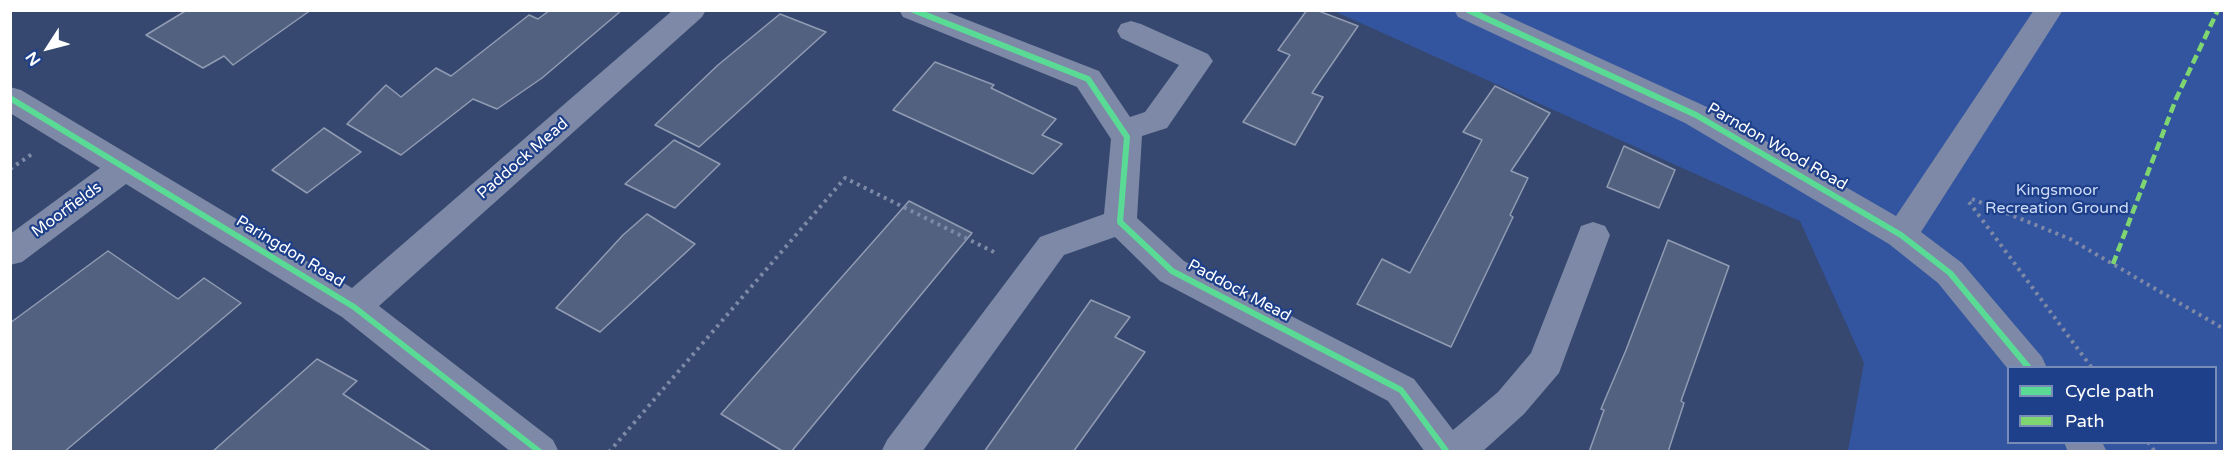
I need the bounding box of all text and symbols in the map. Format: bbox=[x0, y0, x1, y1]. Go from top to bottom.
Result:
north arrow bbox=[18, 18, 78, 78]
text: N bbox=[22, 48, 45, 70]
street label: Parndon Wood Road bbox=[1704, 99, 1850, 195]
street label: Paddock Mead bbox=[474, 114, 572, 204]
street label: Moorfields bbox=[28, 178, 106, 242]
park label: Kingsmoor Recreation Ground bbox=[1985, 181, 2129, 219]
street label: Paringdon Road bbox=[232, 212, 348, 292]
street label: Paddock Mead bbox=[1184, 256, 1294, 326]
legend bbox=[2007, 366, 2217, 444]
text: Cycle path bbox=[2065, 380, 2154, 402]
text: Path bbox=[2065, 410, 2104, 432]

